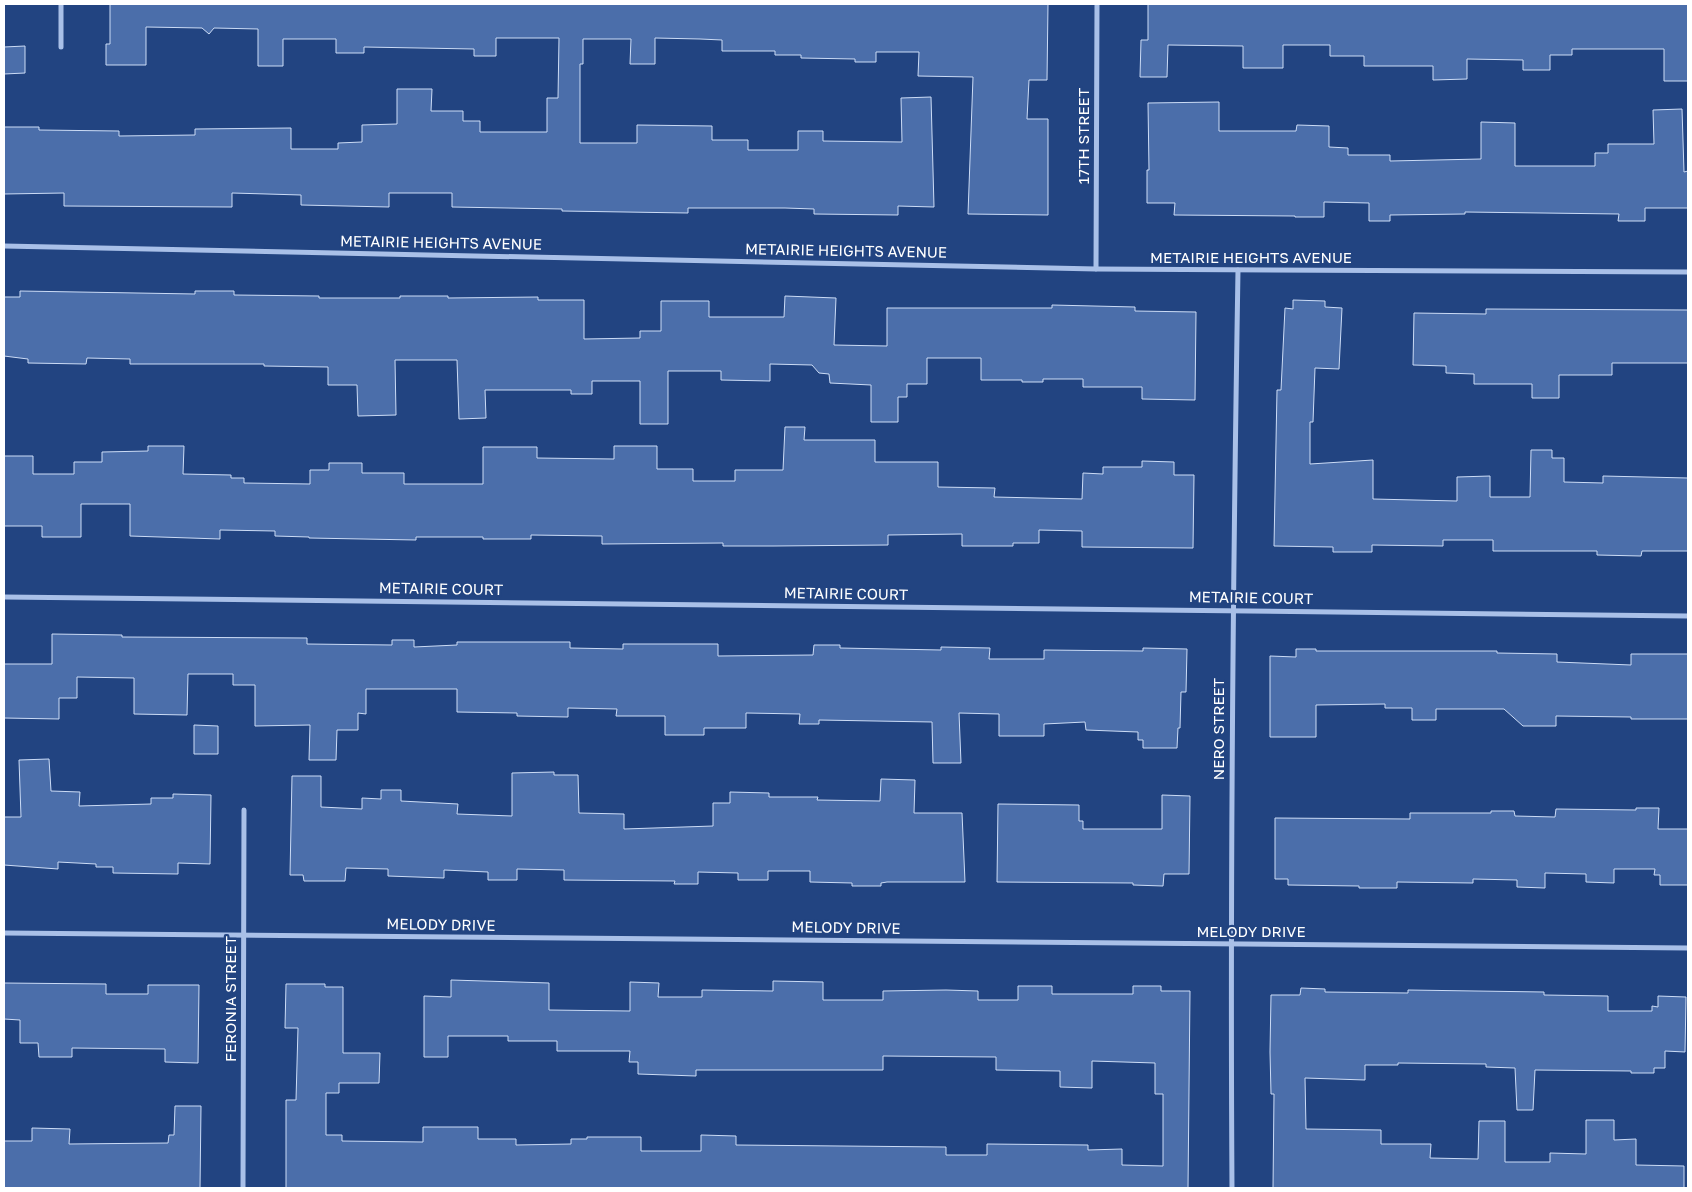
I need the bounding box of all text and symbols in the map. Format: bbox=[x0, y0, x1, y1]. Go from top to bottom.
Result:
street label: 17TH STREET bbox=[1074, 88, 1092, 184]
street label: METAIRIE HEIGHTS AVENUE bbox=[340, 231, 542, 253]
street label: METAIRIE HEIGHTS AVENUE bbox=[745, 239, 947, 261]
street label: METAIRIE HEIGHTS AVENUE bbox=[1150, 248, 1352, 266]
street label: METAIRIE COURT bbox=[379, 578, 503, 598]
street label: METAIRIE COURT bbox=[784, 583, 908, 603]
street label: METAIRIE COURT bbox=[1189, 587, 1313, 607]
street label: NERO STREET bbox=[1209, 678, 1227, 780]
street label: MELODY DRIVE bbox=[386, 914, 496, 934]
street label: MELODY DRIVE bbox=[791, 917, 901, 937]
street label: MELODY DRIVE bbox=[1196, 922, 1306, 940]
street label: FERONIA STREET bbox=[221, 936, 239, 1062]

